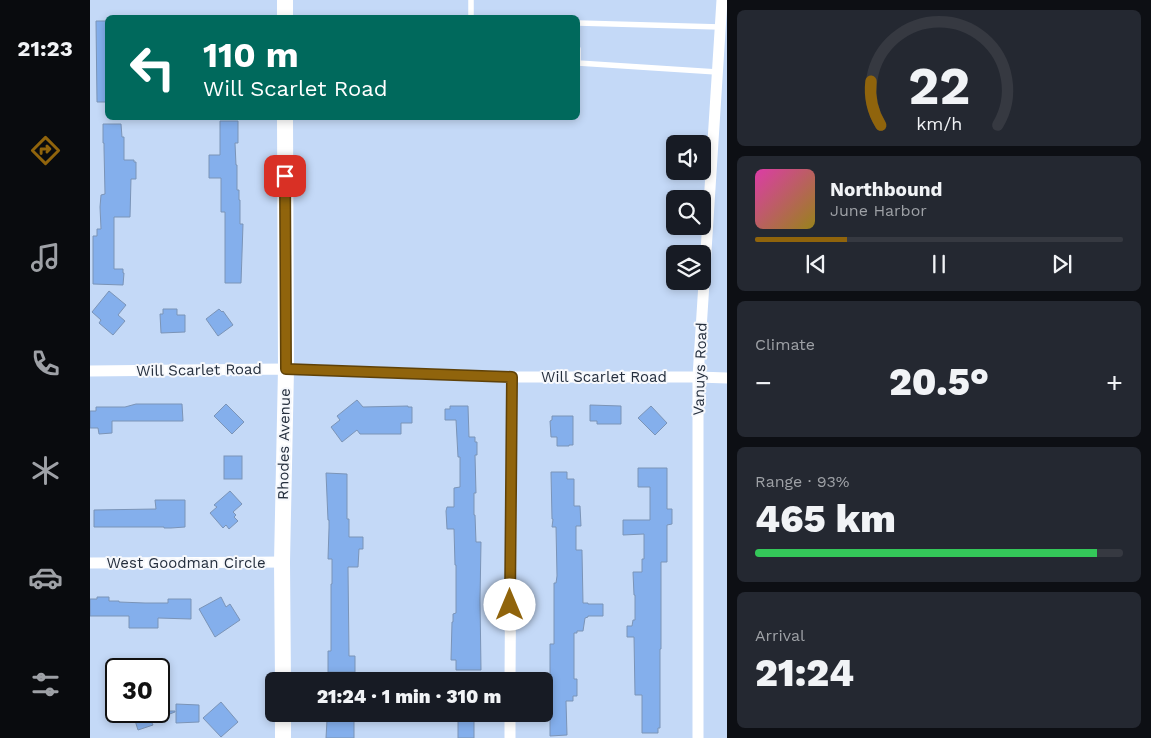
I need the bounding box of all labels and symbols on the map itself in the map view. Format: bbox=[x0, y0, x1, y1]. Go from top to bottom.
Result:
pin bbox=[264, 155, 306, 197]
street label: Vanuys Road bbox=[689, 322, 711, 416]
street label: Will Scarlet Road bbox=[136, 360, 262, 380]
street label: Will Scarlet Road bbox=[541, 368, 667, 386]
street label: Rhodes Avenue bbox=[274, 388, 294, 500]
street label: West Goodman Circle bbox=[106, 554, 266, 572]
position arrow bbox=[483, 578, 535, 630]
speed limit sign: 30 bbox=[105, 658, 170, 723]

